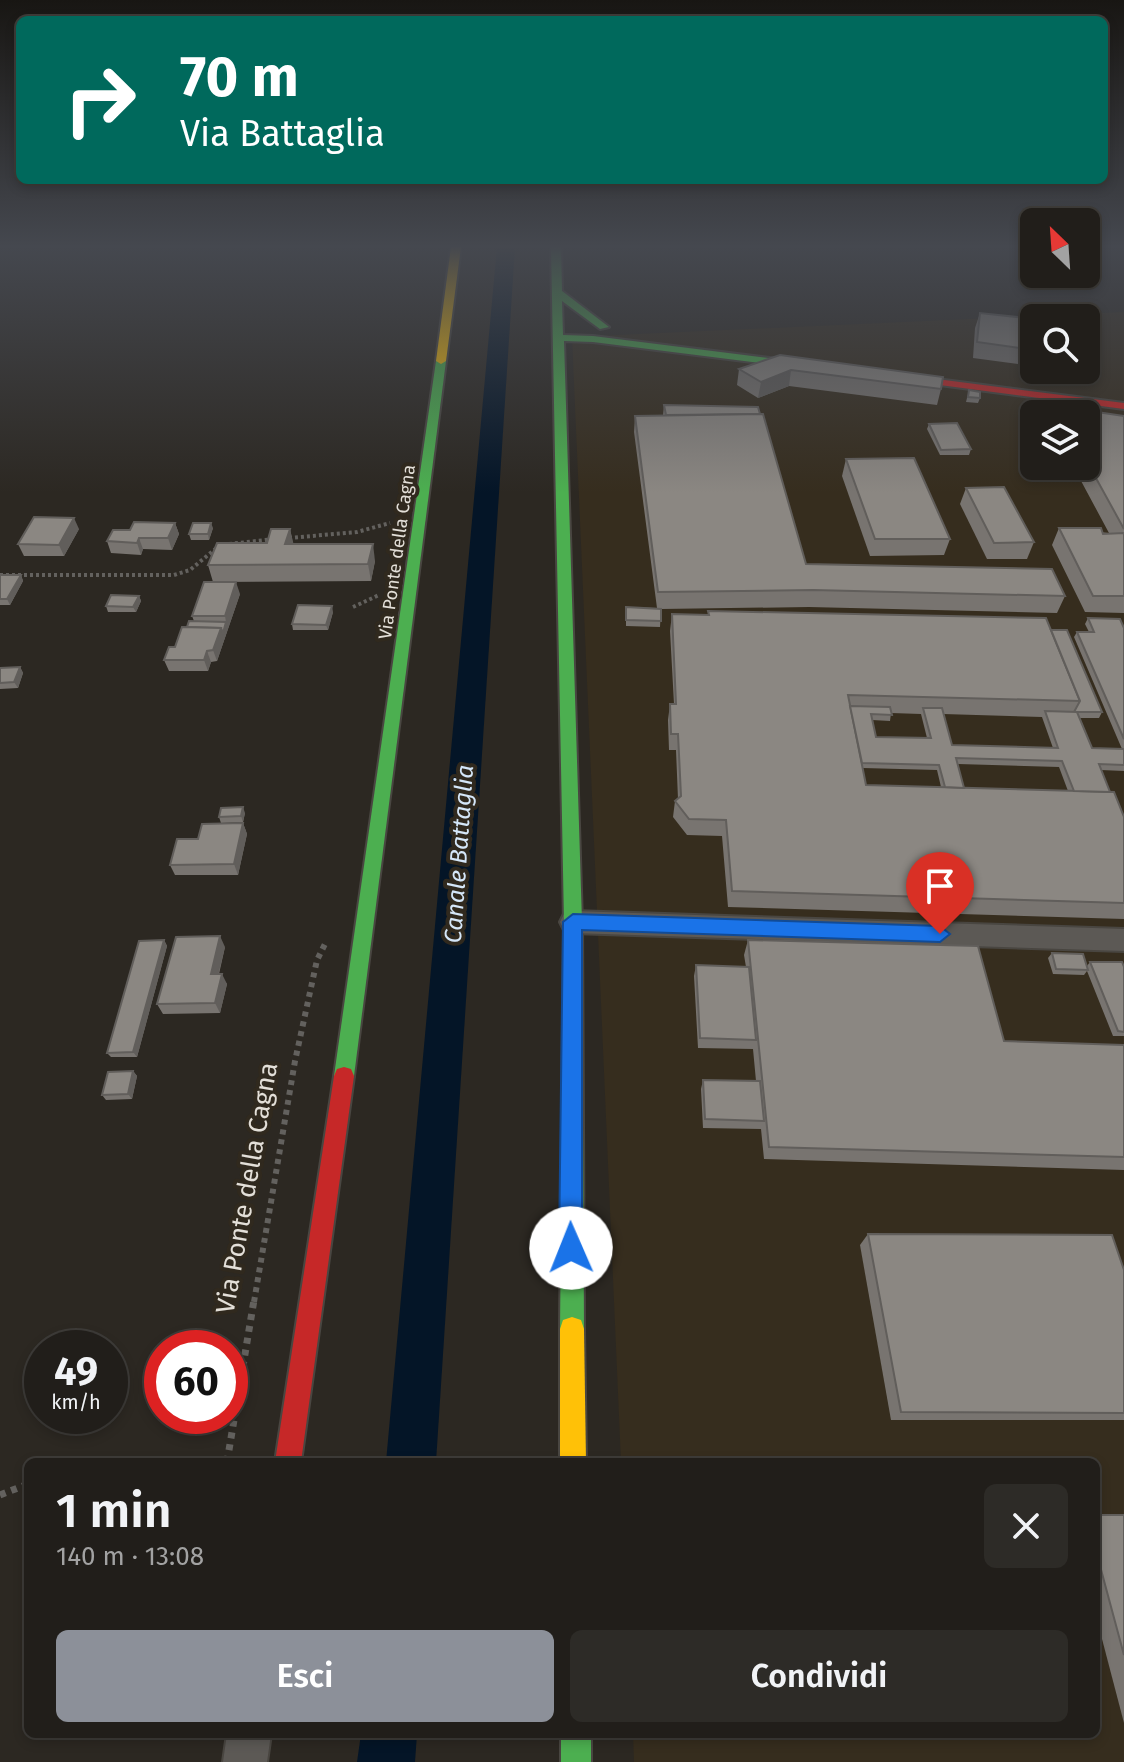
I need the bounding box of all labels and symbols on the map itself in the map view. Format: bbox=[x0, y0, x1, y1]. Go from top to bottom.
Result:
north arrow bbox=[1020, 208, 1100, 288]
street label: Via Ponte della Cagna bbox=[374, 463, 420, 641]
water label: Canale Battaglia bbox=[439, 764, 479, 944]
pin bbox=[906, 852, 974, 934]
street label: Via Ponte della Cagna bbox=[210, 1060, 284, 1316]
position arrow bbox=[529, 1206, 613, 1290]
speed limit sign: 60 bbox=[144, 1330, 248, 1434]

